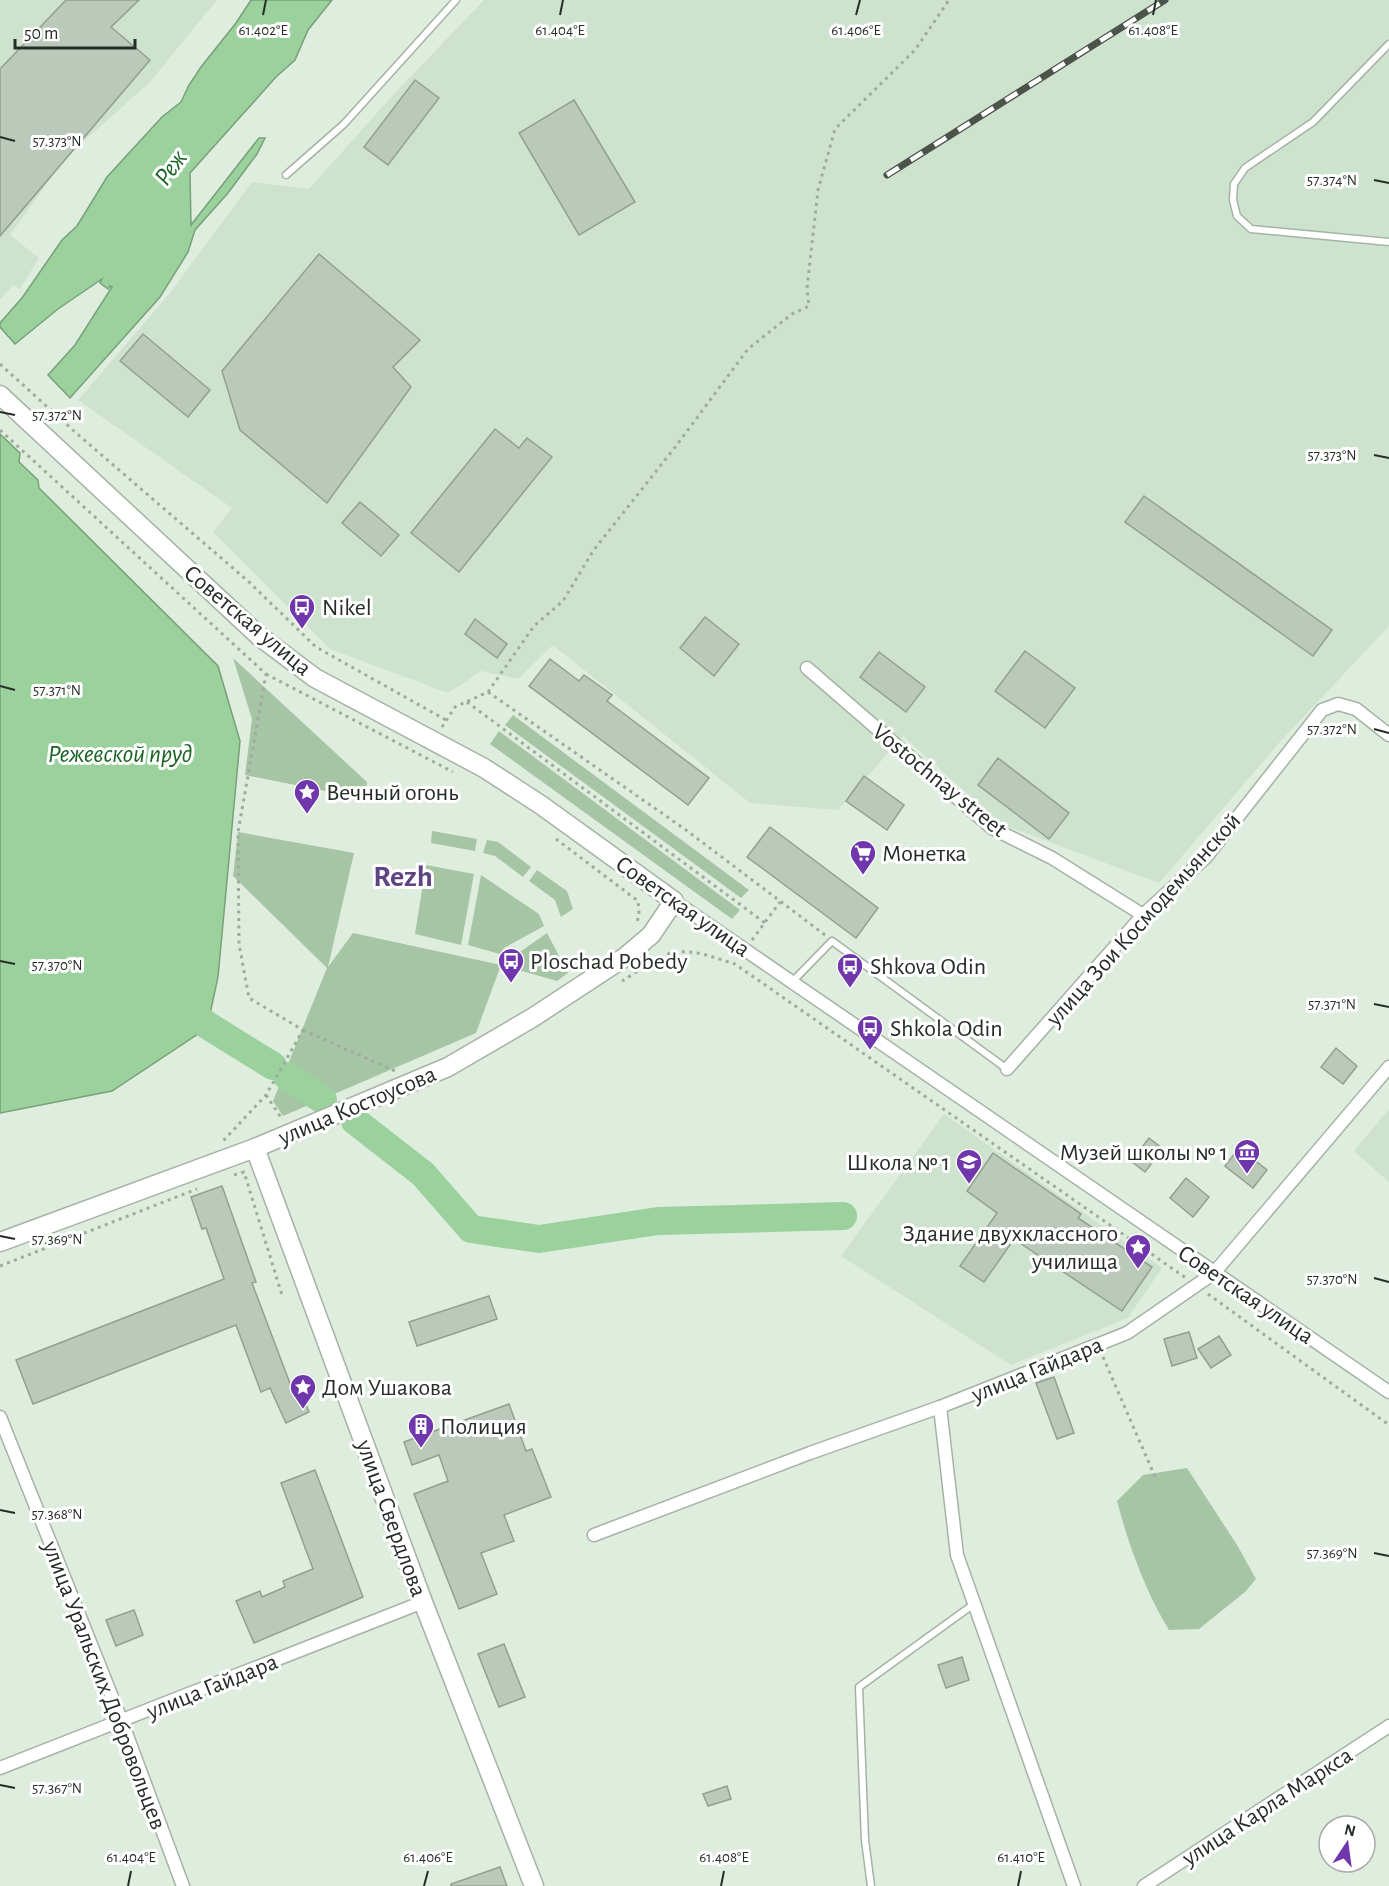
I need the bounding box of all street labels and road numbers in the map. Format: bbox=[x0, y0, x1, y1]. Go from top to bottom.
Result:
street label: Советская улица bbox=[179, 561, 316, 681]
street label: Vostochnay street bbox=[868, 719, 1011, 842]
street label: улица Зои Космодемьянской bbox=[1041, 808, 1246, 1032]
street label: Советская улица bbox=[611, 852, 754, 962]
street label: улица Костоусова bbox=[274, 1062, 440, 1150]
street label: Советская улица bbox=[1173, 1241, 1318, 1349]
street label: улица Гайдара bbox=[967, 1333, 1106, 1407]
street label: улица Свердлова bbox=[351, 1436, 431, 1600]
street label: улица Уральских Добровольцев bbox=[38, 1537, 170, 1833]
street label: улица Гайдара bbox=[142, 1650, 281, 1724]
street label: улица Карла Маркса bbox=[1177, 1743, 1357, 1871]

